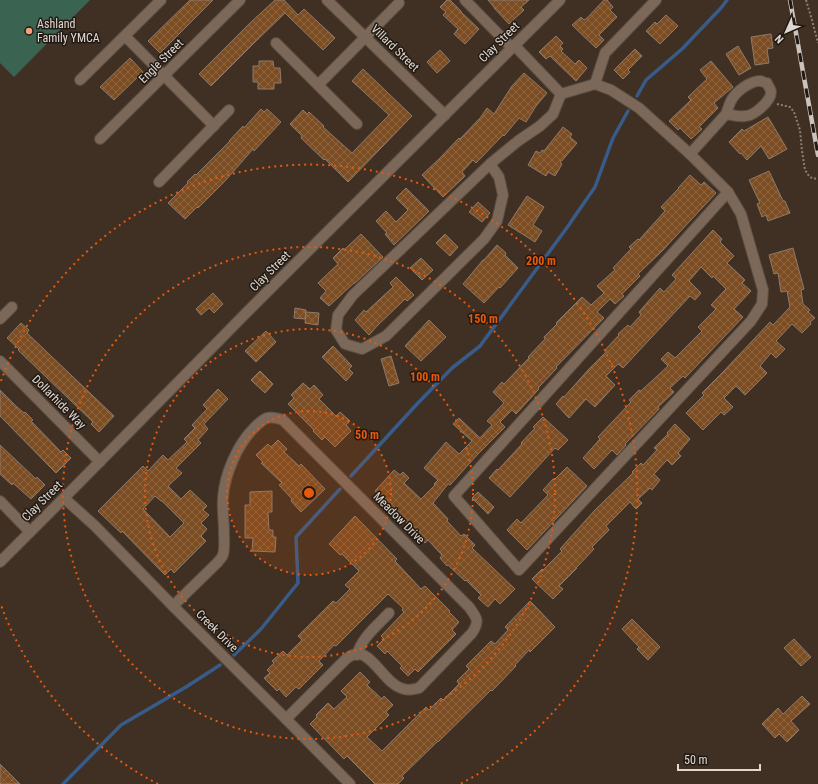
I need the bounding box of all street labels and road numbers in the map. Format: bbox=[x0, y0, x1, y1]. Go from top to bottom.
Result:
street label: Clay Street bbox=[476, 19, 522, 65]
street label: Villard Street bbox=[368, 22, 422, 75]
street label: Engle Street bbox=[136, 36, 186, 86]
street label: Clay Street bbox=[247, 248, 293, 294]
street label: Dollarhide Way bbox=[29, 372, 89, 432]
street label: Clay Street bbox=[19, 478, 65, 524]
street label: Meadow Drive bbox=[370, 489, 428, 547]
street label: Creek Drive bbox=[193, 607, 241, 655]

